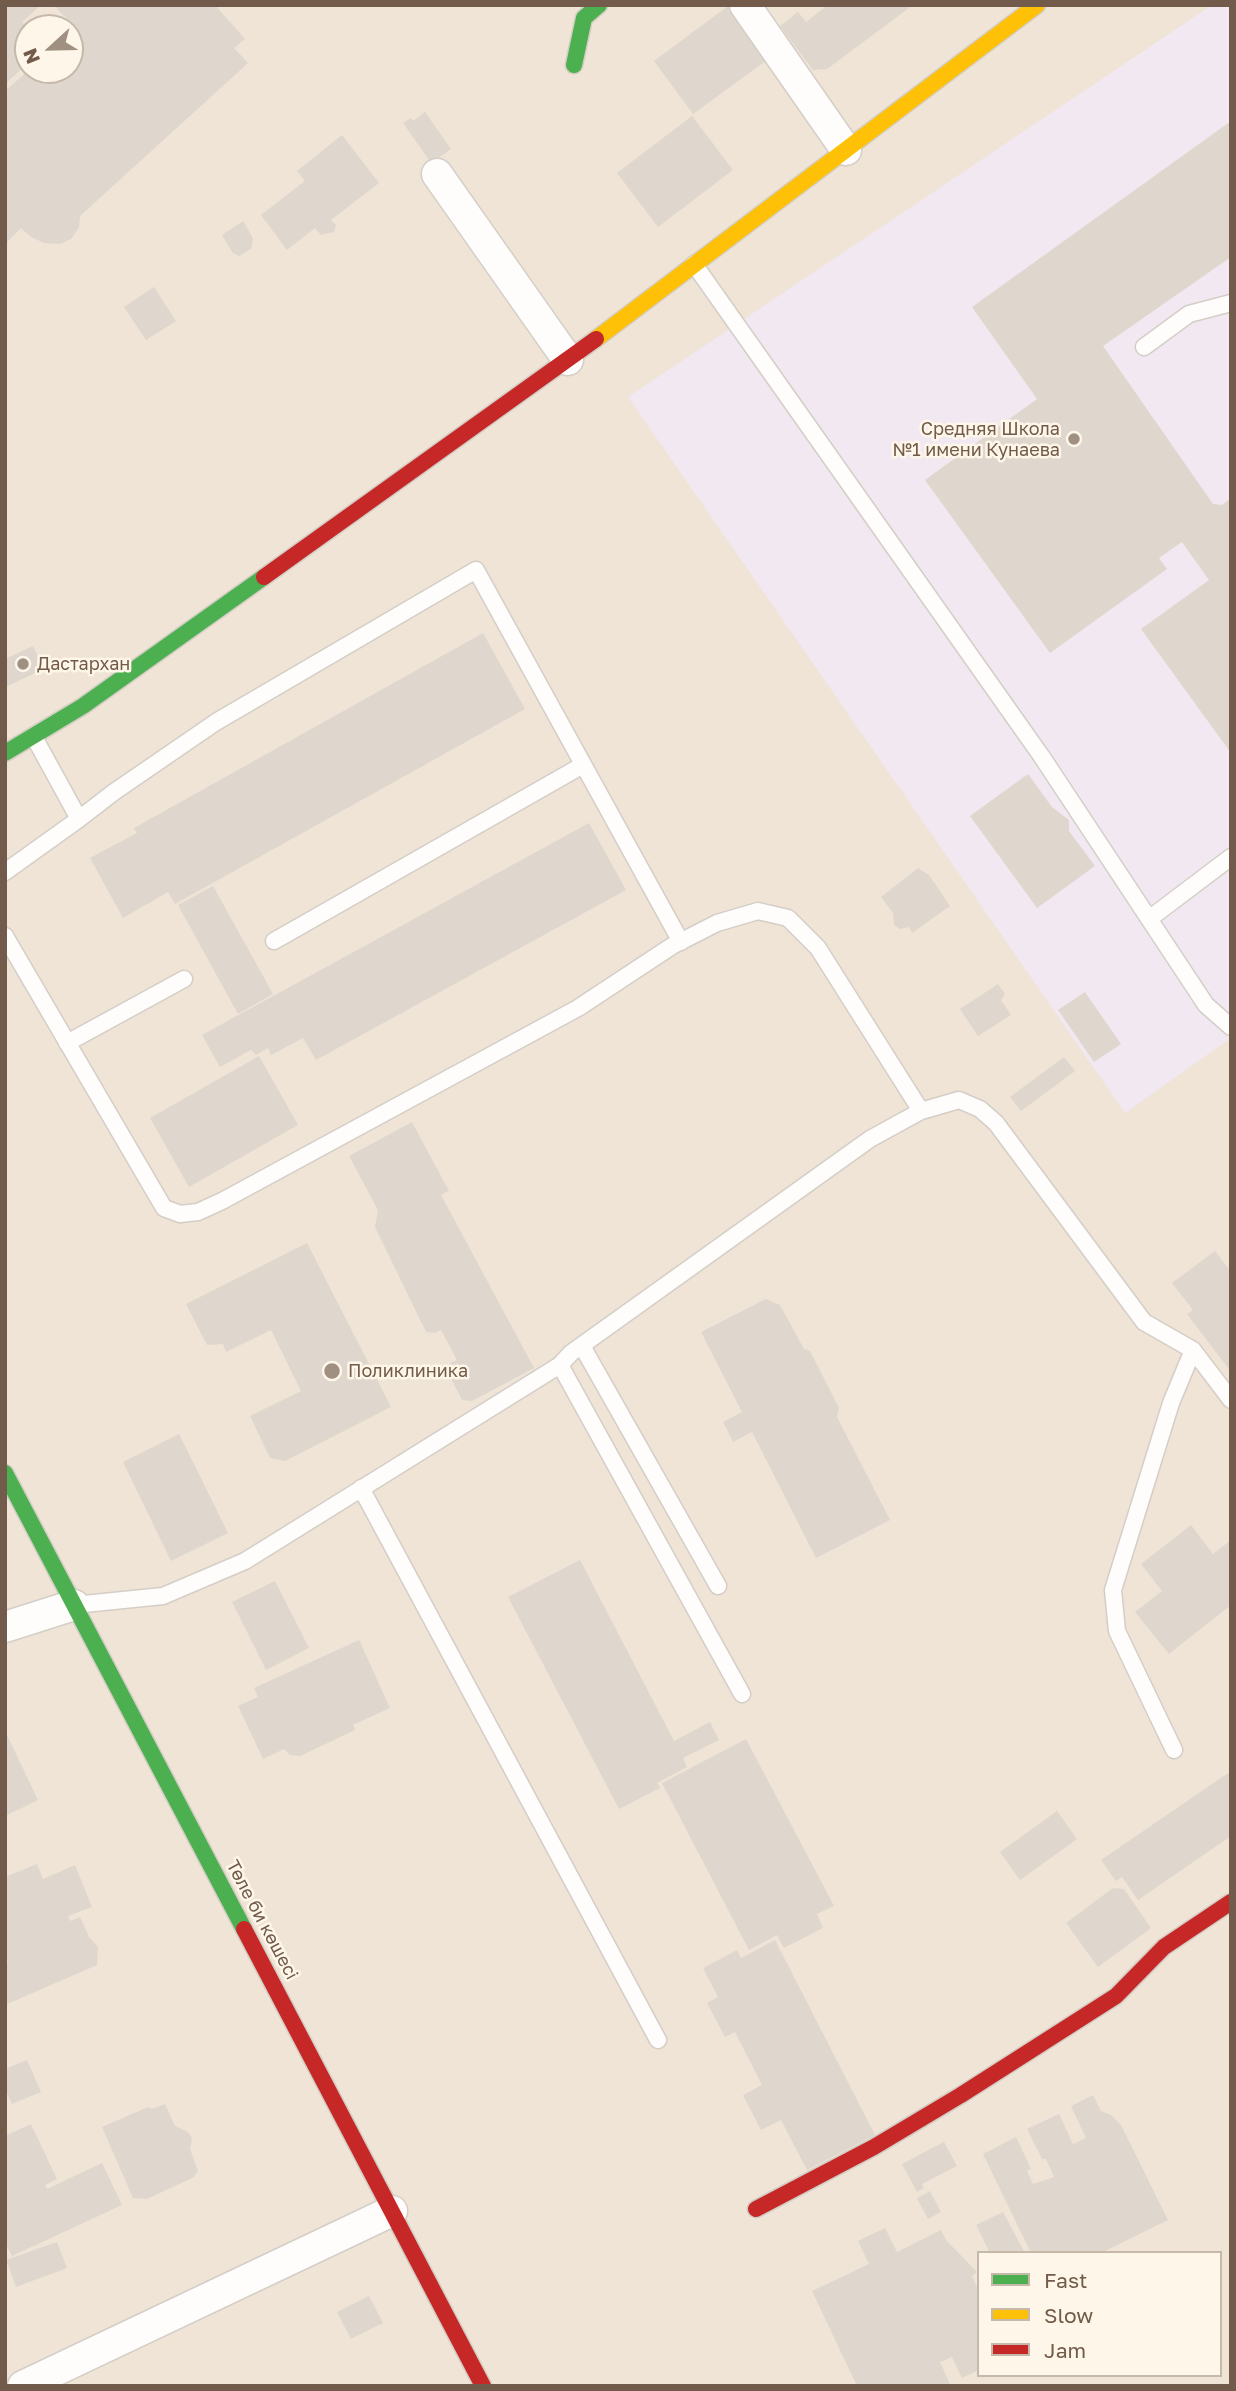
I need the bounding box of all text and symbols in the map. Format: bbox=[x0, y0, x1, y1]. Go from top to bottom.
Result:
north arrow bbox=[14, 14, 84, 84]
text: N bbox=[18, 45, 44, 67]
place label: Средняя Школа №1 имени Кунаева bbox=[892, 418, 1060, 460]
marker: Средняя Школа №1 имени Кунаева bbox=[1066, 431, 1082, 447]
place label: Дастархан bbox=[37, 653, 130, 675]
marker: Дастархан bbox=[15, 656, 31, 672]
place label: Поликлиника bbox=[348, 1360, 468, 1382]
marker: Поликлиника bbox=[322, 1361, 342, 1381]
street label: Төле би көшесі bbox=[221, 1857, 303, 1983]
legend bbox=[977, 2251, 1222, 2377]
text: Fast bbox=[1044, 2267, 1087, 2293]
text: Slow bbox=[1044, 2302, 1093, 2328]
text: Jam bbox=[1044, 2337, 1086, 2363]

